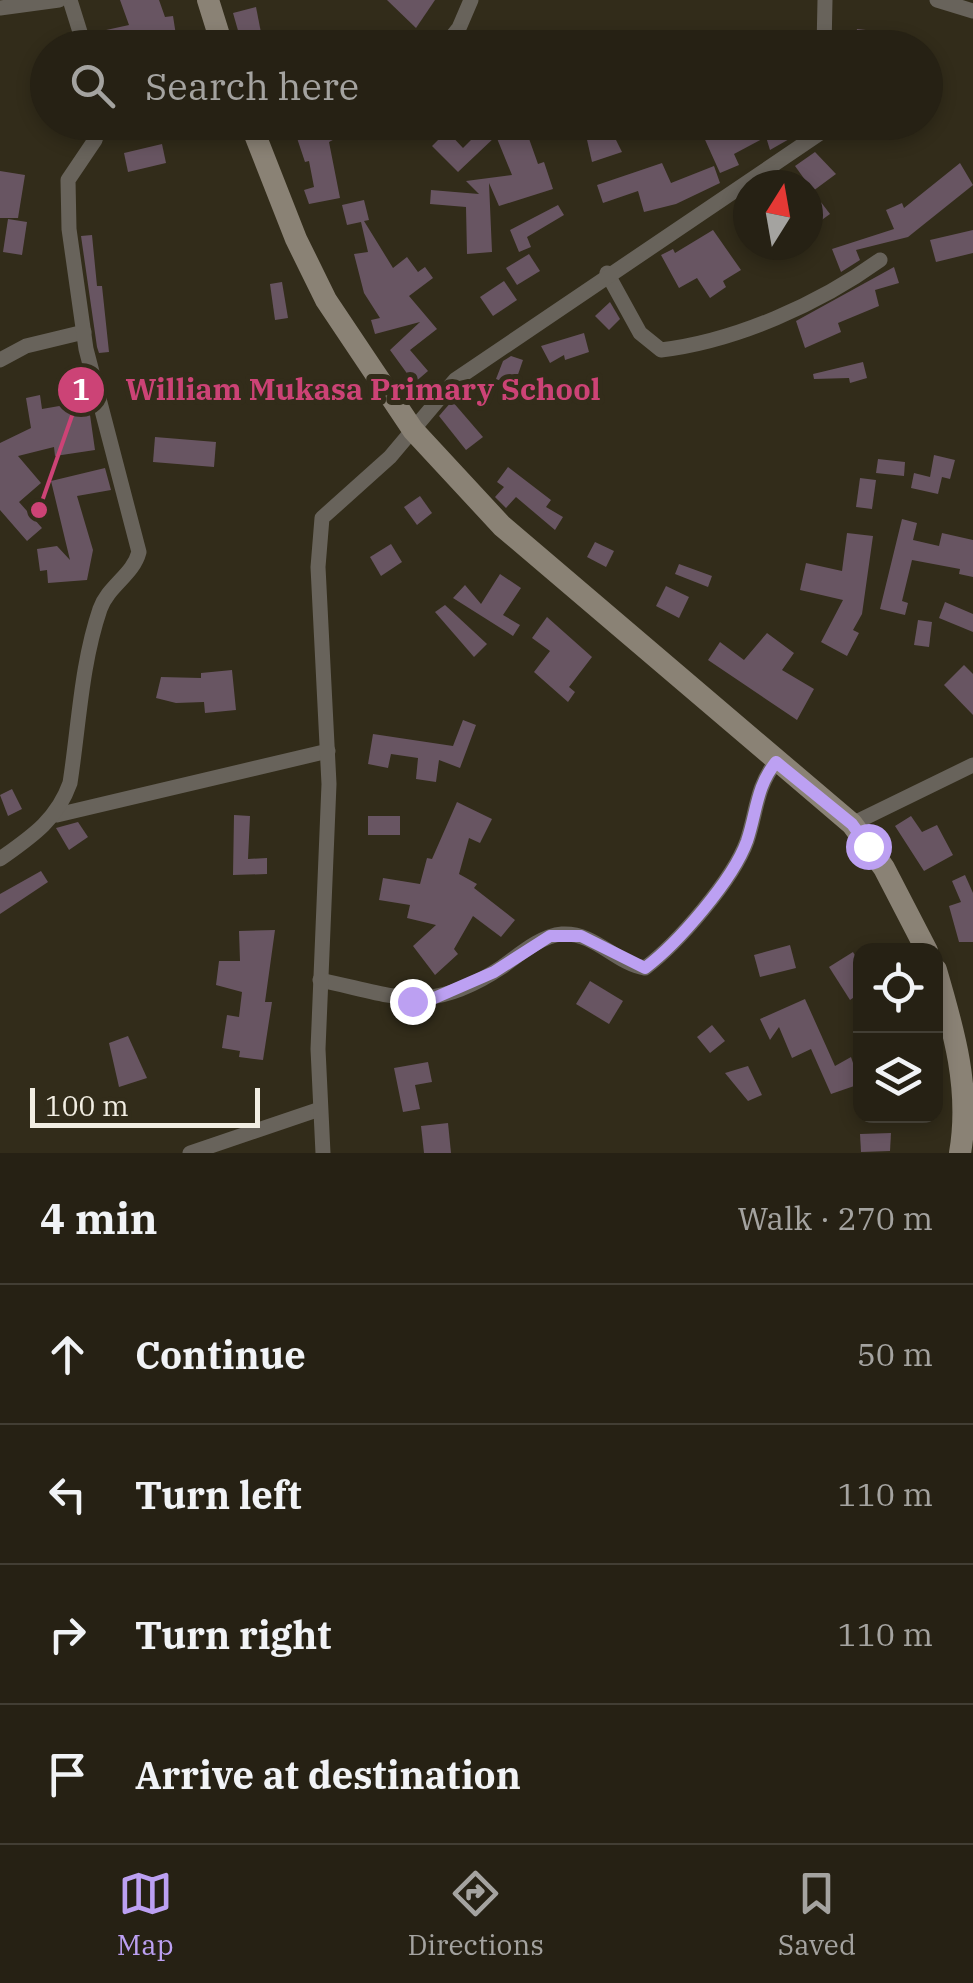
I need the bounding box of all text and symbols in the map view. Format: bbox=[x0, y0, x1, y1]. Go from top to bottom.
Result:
search box bbox=[30, 30, 943, 140]
icon: search bbox=[65, 58, 120, 113]
text: Search here bbox=[145, 61, 359, 110]
north arrow bbox=[733, 170, 823, 260]
callout: William Mukasa Primary School bbox=[56, 360, 621, 420]
text: 1 bbox=[72, 369, 90, 408]
text: William Mukasa Primary School bbox=[125, 369, 601, 408]
route start bbox=[846, 824, 892, 870]
map controls bbox=[853, 943, 943, 1123]
button: locate bbox=[853, 943, 943, 1033]
route end bbox=[390, 979, 436, 1025]
button: layers bbox=[853, 1033, 943, 1123]
scale bar bbox=[30, 1083, 260, 1128]
text: 100 m bbox=[45, 1087, 129, 1124]
text: 4 min bbox=[40, 1191, 158, 1246]
text: Walk · 270 m bbox=[737, 1197, 933, 1239]
icon: ahead bbox=[40, 1327, 95, 1382]
text: Continue bbox=[135, 1330, 306, 1379]
text: 50 m bbox=[857, 1333, 933, 1375]
icon: left bbox=[40, 1467, 95, 1522]
text: Turn left bbox=[135, 1470, 302, 1519]
text: 110 m bbox=[837, 1473, 933, 1515]
icon: right bbox=[40, 1607, 95, 1662]
text: Turn right bbox=[135, 1610, 331, 1659]
text: 110 m bbox=[837, 1613, 933, 1655]
icon: arrive bbox=[40, 1747, 95, 1802]
text: Arrive at destination bbox=[135, 1750, 521, 1799]
tab: Map bbox=[117, 1866, 174, 1963]
tab: Directions bbox=[407, 1866, 544, 1963]
tab: Saved bbox=[778, 1866, 856, 1963]

